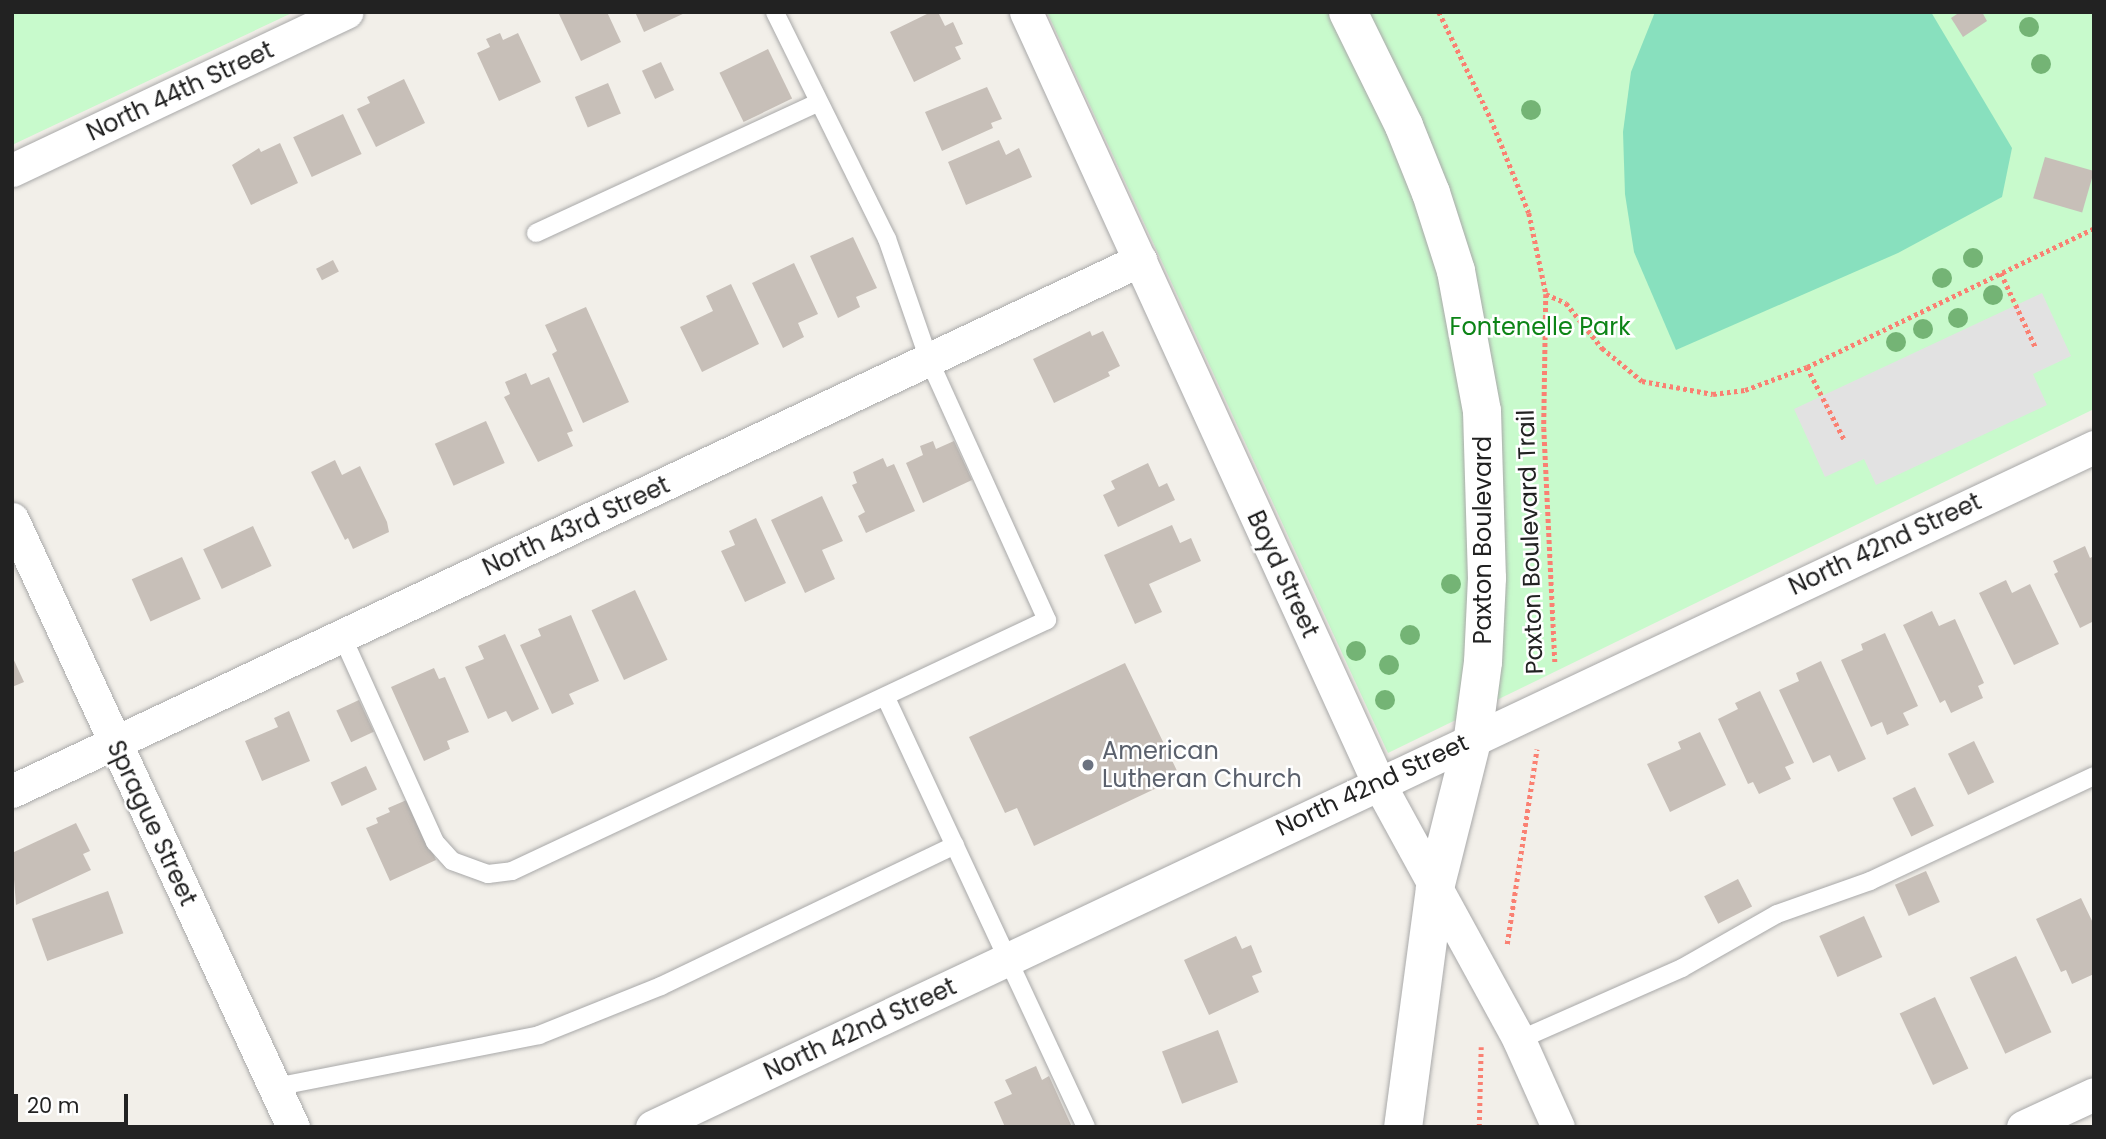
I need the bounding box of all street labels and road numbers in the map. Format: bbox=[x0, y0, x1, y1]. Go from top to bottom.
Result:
street label: North 44th Street bbox=[82, 35, 278, 147]
street label: Paxton Boulevard Trail bbox=[1511, 409, 1549, 675]
street label: Paxton Boulevard bbox=[1469, 436, 1497, 644]
street label: North 43rd Street bbox=[478, 470, 674, 582]
street label: North 42nd Street bbox=[1784, 487, 1986, 601]
street label: Boyd Street bbox=[1241, 506, 1325, 642]
street label: North 42nd Street bbox=[1271, 728, 1473, 842]
street label: Sprague Street bbox=[101, 736, 203, 910]
street label: North 42nd Street bbox=[759, 972, 961, 1086]

